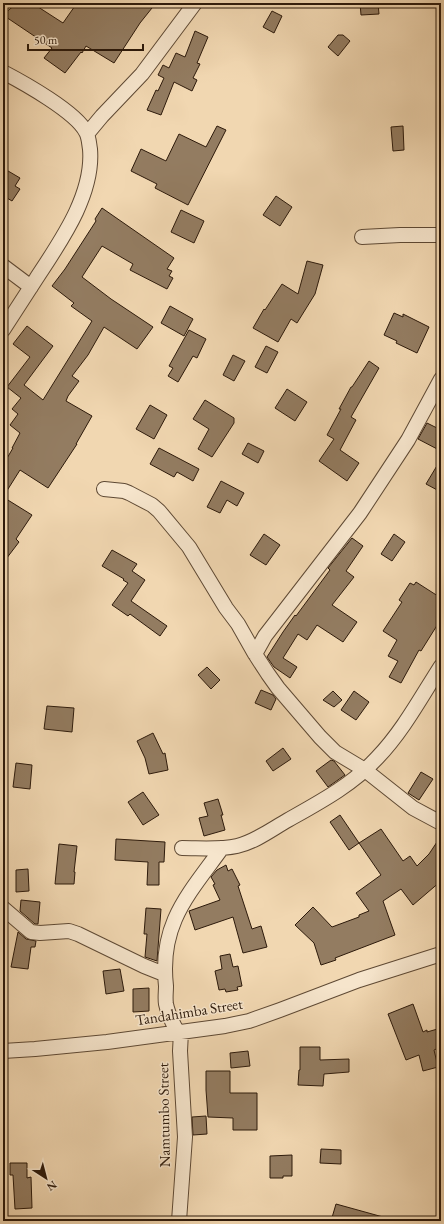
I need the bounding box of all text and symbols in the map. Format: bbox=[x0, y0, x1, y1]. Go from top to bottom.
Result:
scale bar bbox=[28, 26, 143, 52]
text: 50 m bbox=[34, 32, 58, 48]
street label: Tandahimba Street bbox=[134, 994, 244, 1029]
street label: Namtumbo Street bbox=[153, 1062, 174, 1168]
north arrow bbox=[26, 1158, 66, 1198]
text: N bbox=[44, 1178, 60, 1194]

